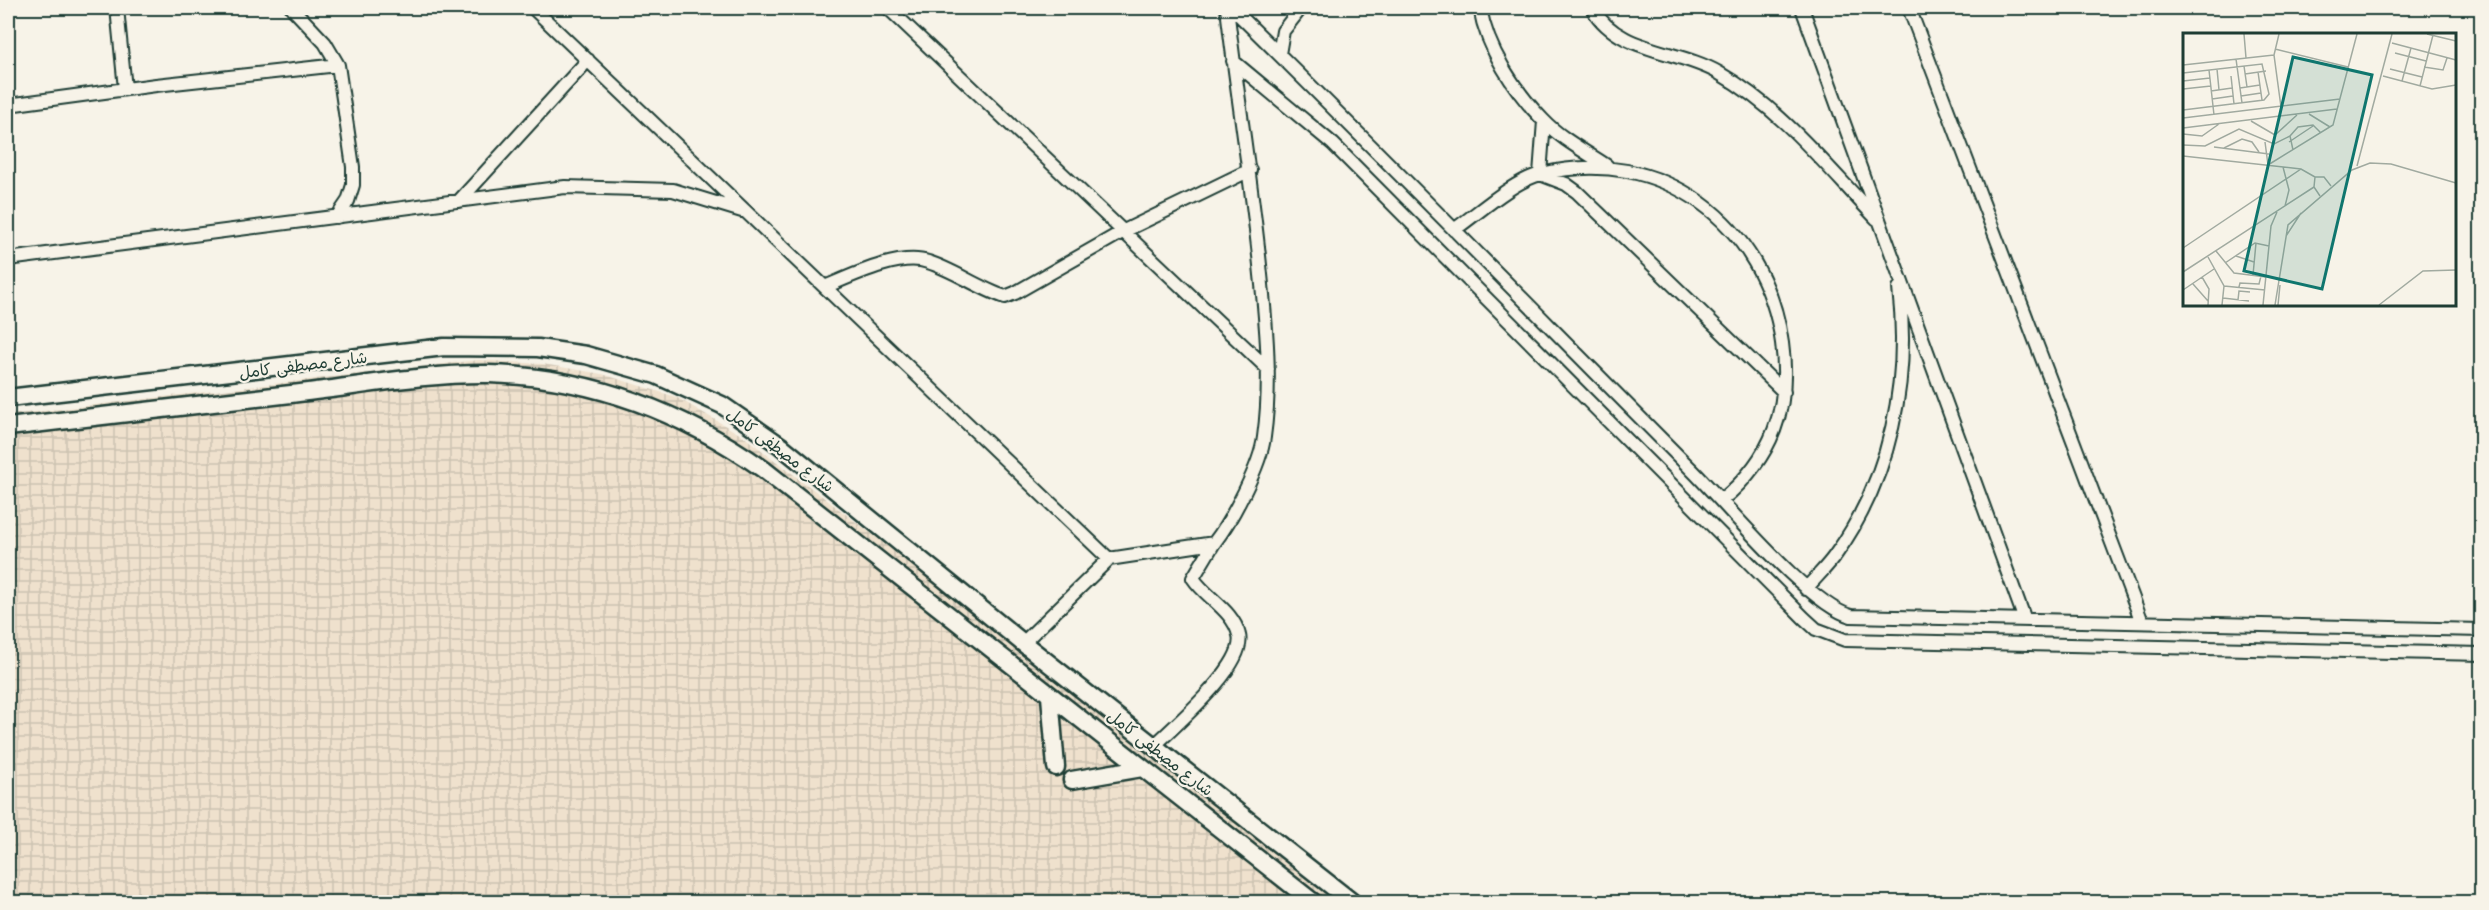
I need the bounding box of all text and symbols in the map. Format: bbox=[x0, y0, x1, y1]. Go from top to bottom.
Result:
inset map bbox=[2183, 33, 2456, 306]
street label: شارع مصطفى كامل bbox=[238, 346, 368, 384]
street label: شارع مصطفى كامل bbox=[722, 402, 839, 498]
street label: شارع مصطفى كامل bbox=[1103, 704, 1218, 802]

